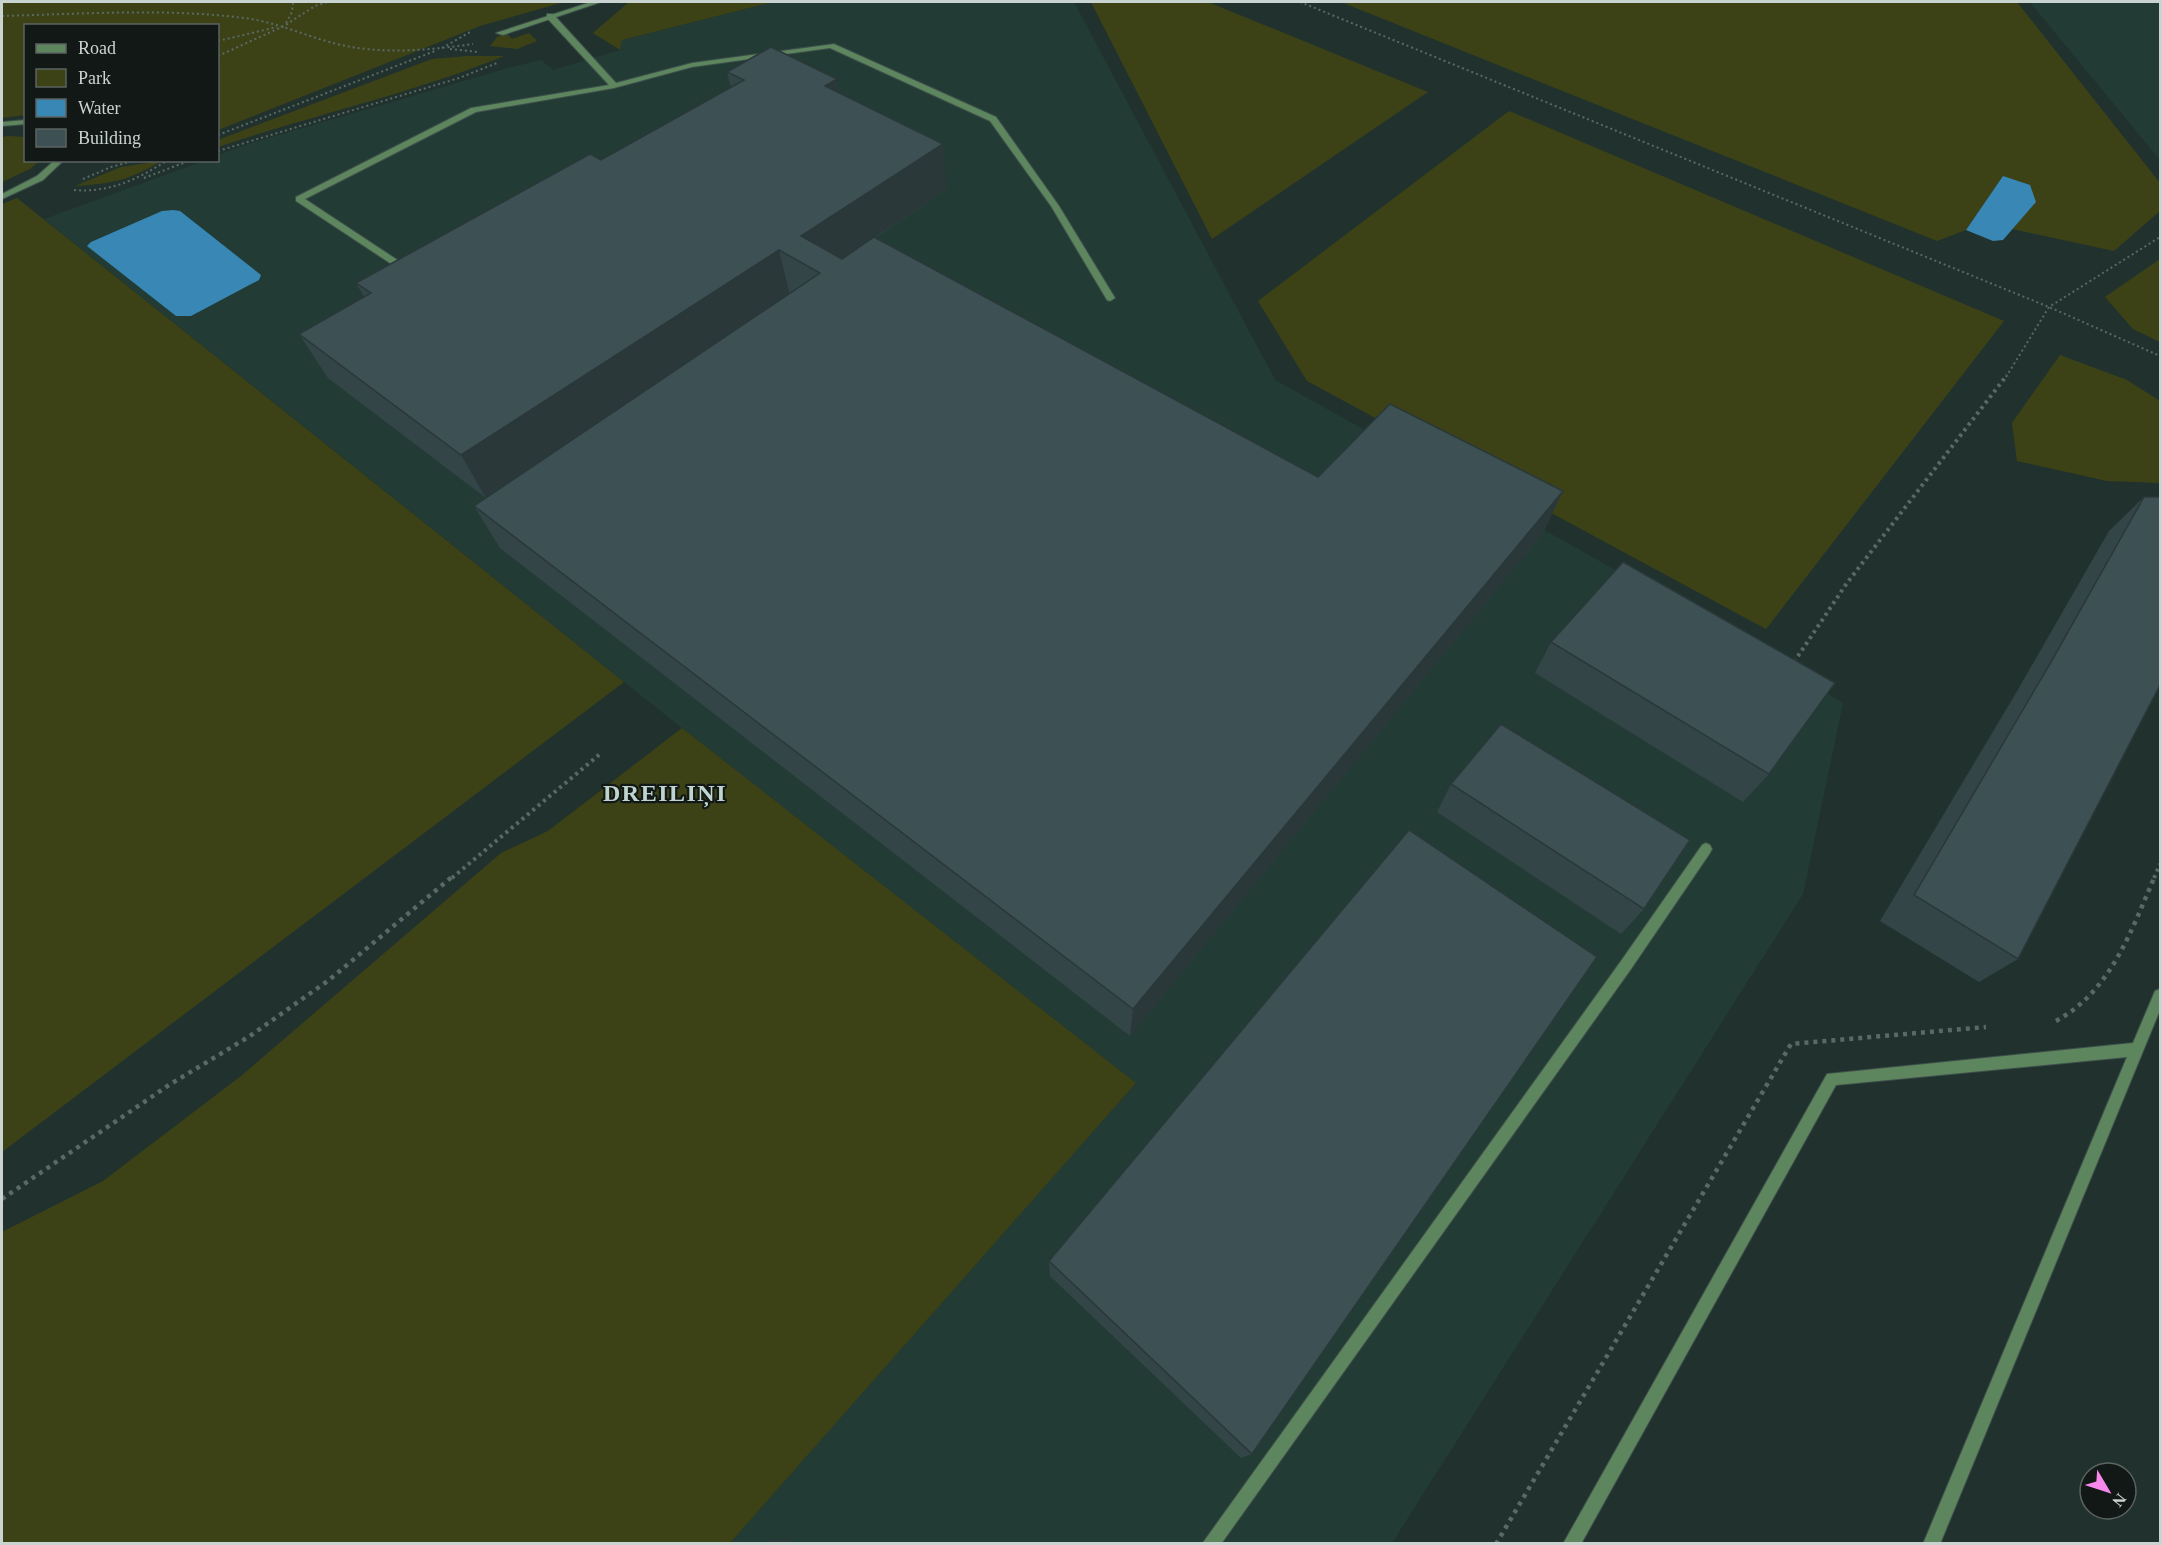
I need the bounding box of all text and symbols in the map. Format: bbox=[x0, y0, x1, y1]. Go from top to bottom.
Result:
legend bbox=[24, 24, 219, 162]
text: Road bbox=[78, 38, 116, 58]
text: Park bbox=[78, 68, 111, 88]
text: Water bbox=[78, 98, 121, 118]
text: Building bbox=[78, 128, 141, 148]
district label: DREILIŅI bbox=[603, 780, 727, 808]
north arrow bbox=[2078, 1461, 2138, 1521]
text: N bbox=[2109, 1490, 2130, 1510]

